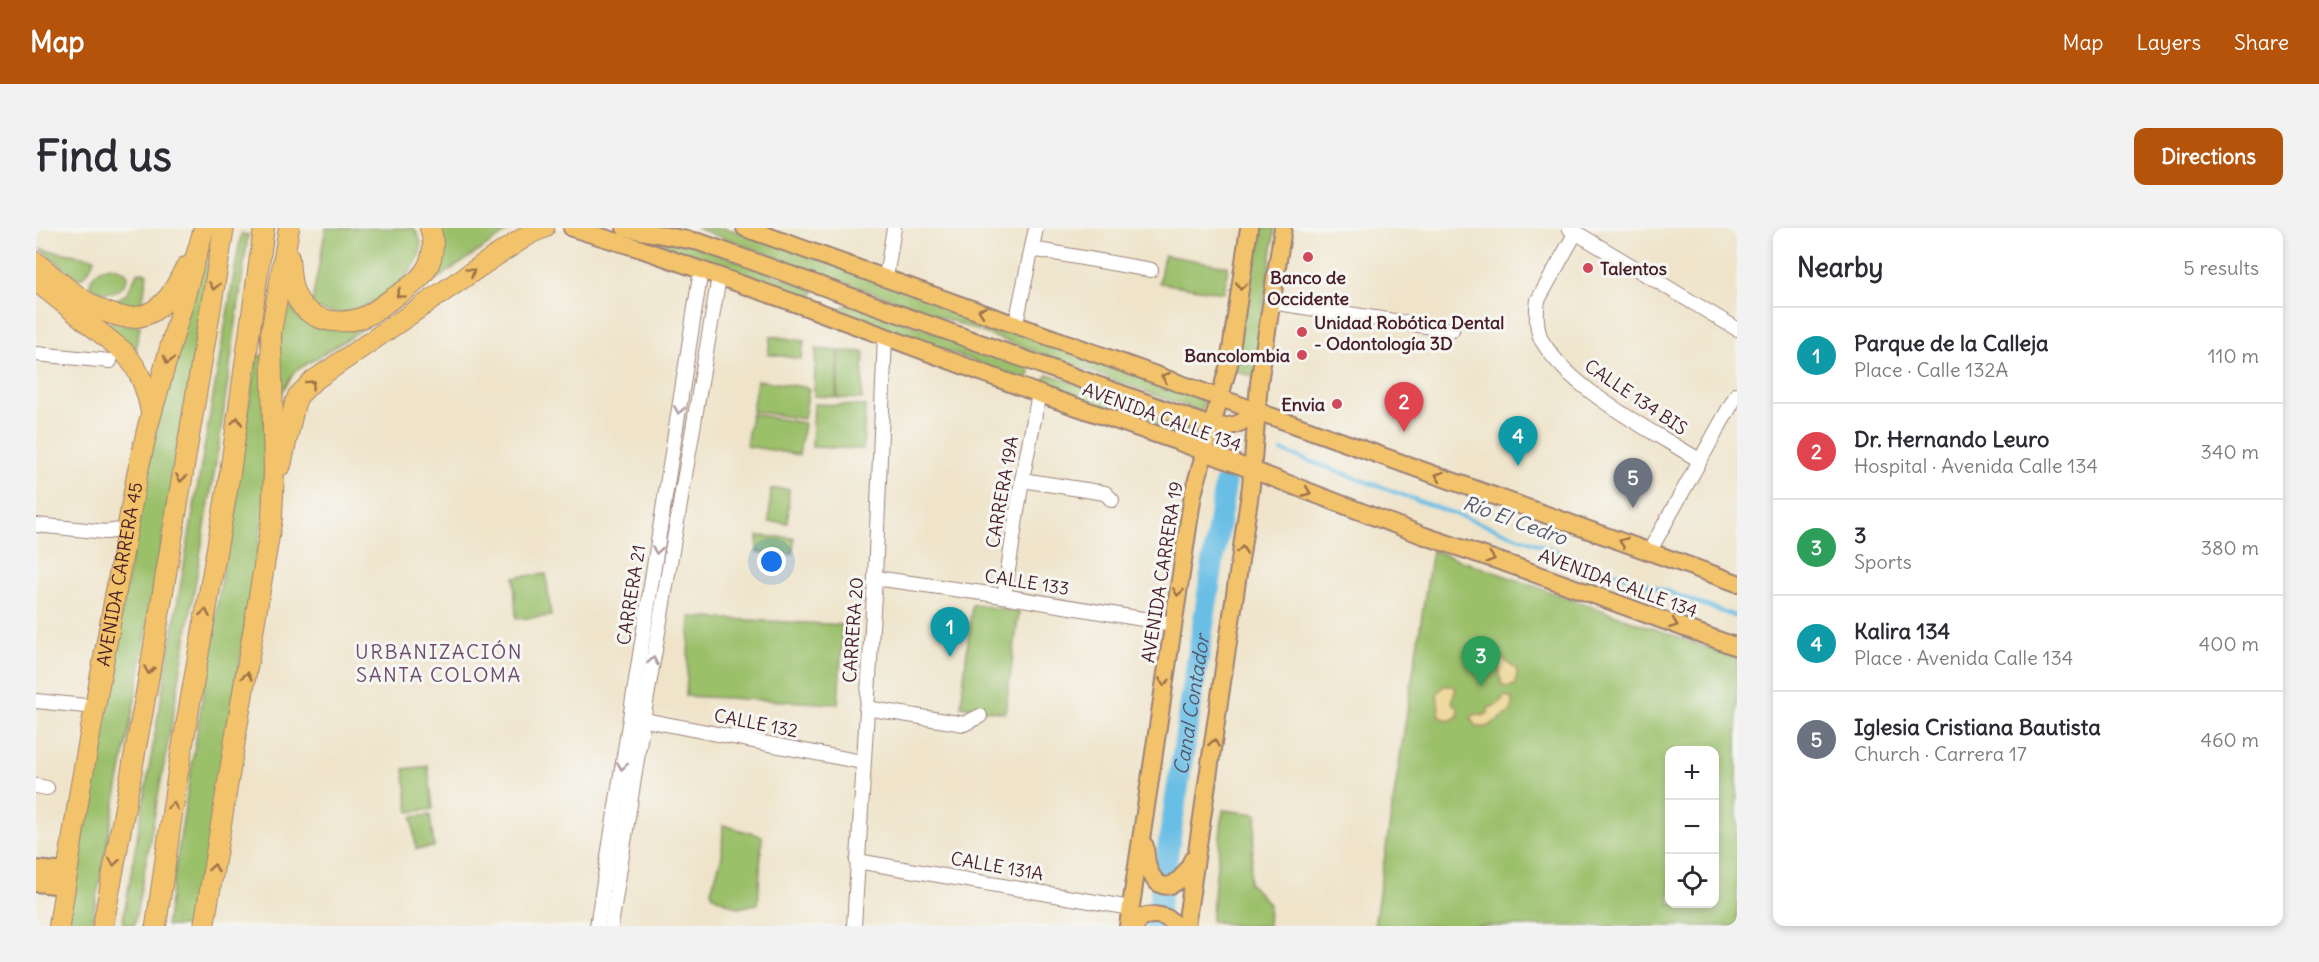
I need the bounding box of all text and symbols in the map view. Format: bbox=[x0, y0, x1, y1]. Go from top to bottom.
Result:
text: Map bbox=[30, 24, 84, 60]
text: Map bbox=[2063, 29, 2103, 56]
text: Layers bbox=[2136, 29, 2201, 56]
text: Share bbox=[2234, 29, 2289, 56]
button: Directions bbox=[2134, 128, 2283, 185]
text: Find us bbox=[36, 130, 172, 182]
marker: Banco de Occidente bbox=[1301, 250, 1315, 264]
text: Nearby bbox=[1797, 251, 1883, 284]
text: 5 results bbox=[2183, 255, 2259, 280]
place label: Talentos bbox=[1600, 257, 1667, 280]
marker: Talentos bbox=[1581, 261, 1595, 275]
place label: Banco de Occidente bbox=[1267, 266, 1349, 310]
one-way arrow bbox=[465, 268, 475, 280]
one-way arrow bbox=[208, 281, 220, 290]
one-way arrow bbox=[1235, 281, 1247, 290]
one-way arrow bbox=[395, 286, 406, 297]
one-way arrow bbox=[977, 306, 988, 319]
place label: Unidad Robótica Dental - Odontología 3D bbox=[1314, 311, 1504, 355]
marker: Unidad Robótica Dental - Odontología 3D bbox=[1295, 325, 1309, 339]
text: Parque de la Calleja bbox=[1854, 329, 2049, 357]
text: 1 bbox=[1813, 343, 1820, 368]
text: 110 m bbox=[2208, 343, 2259, 368]
place label: Bancolombia bbox=[1184, 344, 1290, 367]
marker: Bancolombia bbox=[1295, 348, 1309, 362]
one-way arrow bbox=[163, 354, 175, 365]
street label: CALLE 134 BIS bbox=[1580, 354, 1692, 440]
text: Place · Calle 132A bbox=[1854, 357, 2008, 382]
one-way arrow bbox=[1160, 371, 1171, 384]
street label: AVENIDA CALLE 134 bbox=[1079, 378, 1245, 456]
one-way arrow bbox=[304, 380, 315, 391]
pin: 2 bbox=[1384, 382, 1424, 432]
place label: Envia bbox=[1281, 393, 1325, 416]
marker: Envia bbox=[1330, 397, 1344, 411]
one-way arrow bbox=[673, 405, 685, 415]
one-way arrow bbox=[230, 416, 243, 426]
pin: 4 bbox=[1498, 416, 1538, 466]
text: Dr. Hernando Leuro bbox=[1854, 425, 2049, 453]
street label: CARRERA 19A bbox=[981, 434, 1023, 550]
text: 2 bbox=[1811, 439, 1822, 464]
text: 340 m bbox=[2201, 439, 2259, 464]
text: Hospital · Avenida Calle 134 bbox=[1854, 453, 2098, 478]
pin: 5 bbox=[1614, 458, 1652, 508]
one-way arrow bbox=[1434, 470, 1445, 483]
one-way arrow bbox=[176, 473, 188, 483]
street label: AVENIDA CARRERA 45 bbox=[91, 480, 147, 668]
street label: AVENIDA CARRERA 19 bbox=[1136, 480, 1188, 664]
one-way arrow bbox=[1301, 485, 1312, 498]
water label: Río El Cedro bbox=[1460, 490, 1572, 551]
text: 3 bbox=[1854, 521, 1867, 549]
text: 3 bbox=[1811, 535, 1822, 560]
text: 380 m bbox=[2201, 535, 2259, 560]
one-way arrow bbox=[1618, 537, 1628, 550]
street label: CARRERA 21 bbox=[612, 543, 650, 647]
street label: AVENIDA CALLE 134 bbox=[1535, 544, 1701, 622]
one-way arrow bbox=[651, 545, 663, 554]
one-way arrow bbox=[1235, 545, 1247, 554]
your location bbox=[757, 547, 786, 576]
text: Sports bbox=[1854, 549, 1912, 574]
one-way arrow bbox=[1485, 551, 1496, 563]
street label: CALLE 133 bbox=[983, 564, 1071, 600]
street label: CARRERA 20 bbox=[838, 576, 868, 684]
one-way arrow bbox=[1172, 587, 1184, 597]
pin: 1 bbox=[930, 608, 970, 657]
one-way arrow bbox=[198, 609, 211, 619]
one-way arrow bbox=[1668, 617, 1679, 630]
text: Kalira 134 bbox=[1854, 617, 1950, 645]
water label: Canal Contador bbox=[1167, 630, 1214, 777]
text: 4 bbox=[1811, 631, 1822, 656]
text: 400 m bbox=[2199, 631, 2259, 656]
pin: 3 bbox=[1462, 636, 1500, 686]
district label: URBANIZACIÓN SANTA COLOMA bbox=[355, 639, 523, 687]
text: Place · Avenida Calle 134 bbox=[1854, 645, 2073, 670]
one-way arrow bbox=[647, 656, 659, 666]
one-way arrow bbox=[144, 666, 156, 675]
one-way arrow bbox=[240, 671, 252, 681]
one-way arrow bbox=[1159, 677, 1171, 686]
street label: CALLE 132 bbox=[712, 704, 800, 742]
text: Iglesia Cristiana Bautista bbox=[1854, 713, 2101, 741]
text: 5 bbox=[1811, 727, 1822, 752]
text: 460 m bbox=[2200, 727, 2259, 752]
one-way arrow bbox=[1208, 738, 1220, 747]
text: Church · Carrera 17 bbox=[1854, 741, 2027, 766]
map controls bbox=[1665, 746, 1719, 908]
button: + bbox=[1665, 746, 1719, 800]
one-way arrow bbox=[617, 761, 629, 771]
button: − bbox=[1665, 800, 1719, 854]
one-way arrow bbox=[167, 801, 179, 810]
street label: CALLE 131A bbox=[949, 847, 1045, 885]
button: locate bbox=[1665, 854, 1719, 908]
one-way arrow bbox=[108, 857, 121, 867]
one-way arrow bbox=[207, 864, 220, 874]

